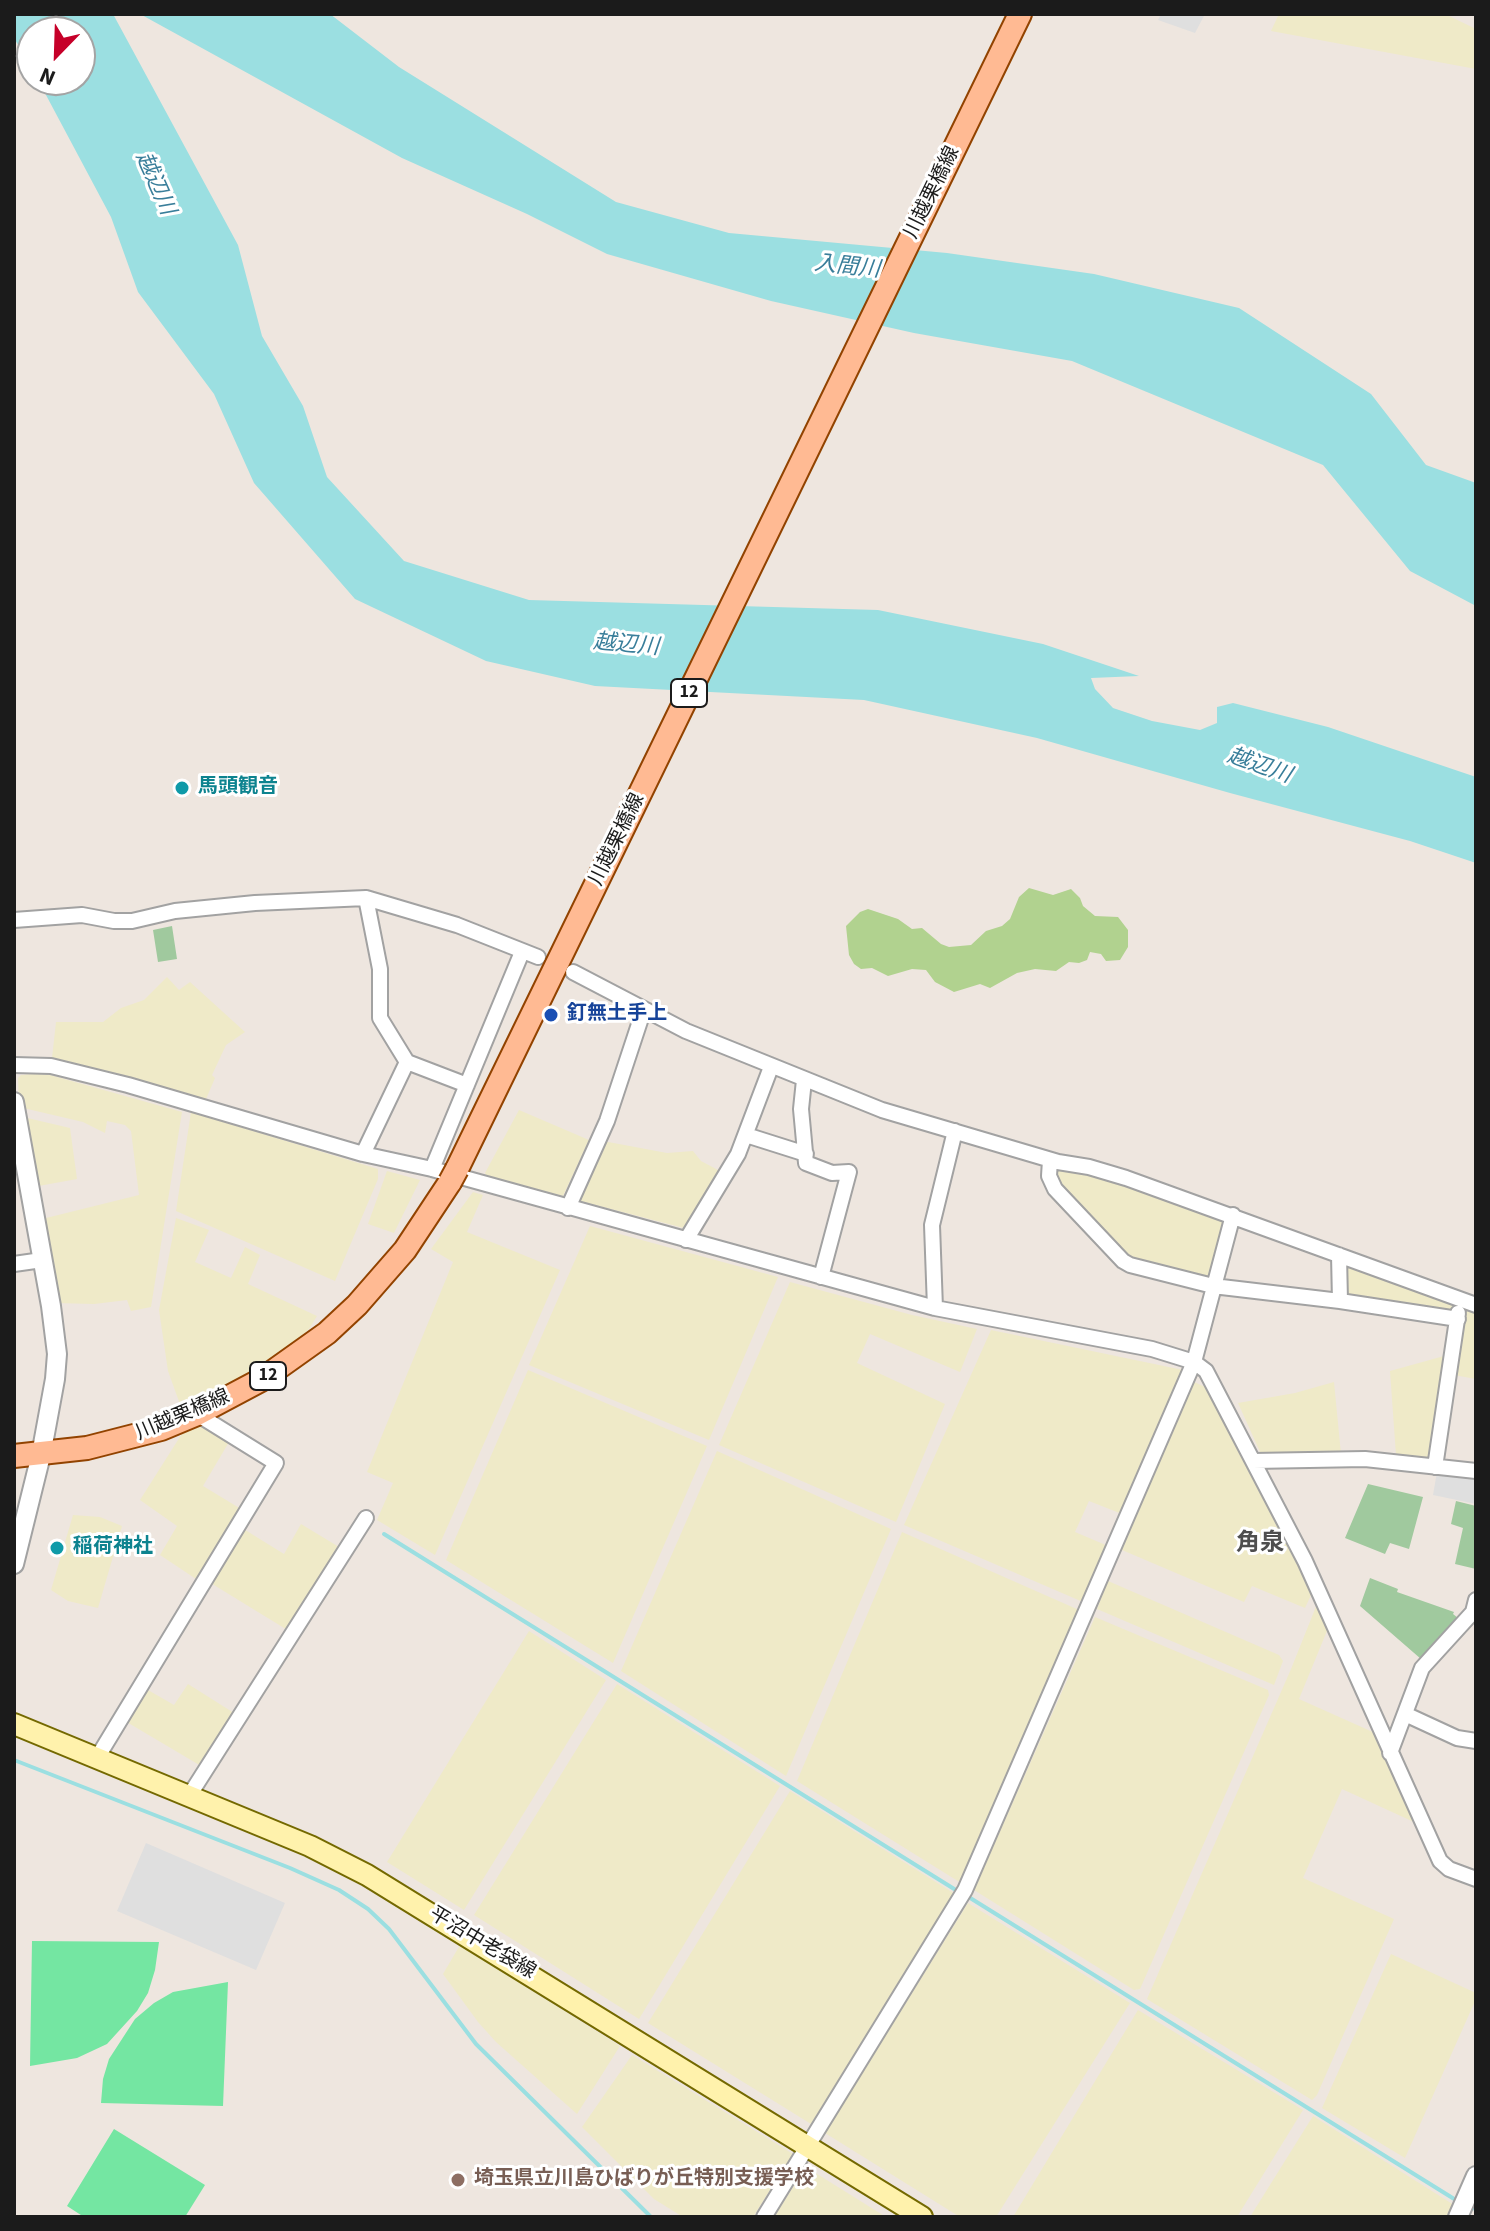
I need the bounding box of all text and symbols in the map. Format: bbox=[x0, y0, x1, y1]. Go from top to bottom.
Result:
north arrow bbox=[16, 16, 96, 96]
text: N bbox=[34, 59, 60, 94]
street label: 川越栗橋線 bbox=[900, 143, 966, 243]
water label: 越辺川 bbox=[129, 148, 179, 220]
water label: 入間川 bbox=[813, 251, 881, 285]
water label: 越辺川 bbox=[592, 630, 660, 662]
road number: 12 bbox=[671, 679, 707, 707]
water label: 越辺川 bbox=[1224, 744, 1294, 790]
place label: 馬頭観音 bbox=[198, 776, 278, 800]
marker: 馬頭観音 bbox=[173, 779, 191, 797]
street label: 川越栗橋線 bbox=[585, 790, 651, 890]
place label: 釘無土手上 bbox=[567, 1003, 667, 1027]
marker: 釘無土手上 bbox=[542, 1006, 560, 1024]
road number: 12 bbox=[250, 1362, 286, 1390]
street label: 川越栗橋線 bbox=[132, 1385, 234, 1447]
district label: 角泉 bbox=[1236, 1531, 1284, 1559]
place label: 稲荷神社 bbox=[73, 1536, 153, 1560]
marker: 稲荷神社 bbox=[48, 1539, 66, 1557]
street label: 平沼中老袋線 bbox=[424, 1903, 540, 1985]
place label: 埼玉県立川島ひばりが丘特別支援学校 bbox=[474, 2168, 814, 2192]
marker: 埼玉県立川島ひばりが丘特別支援学校 bbox=[449, 2171, 467, 2189]

